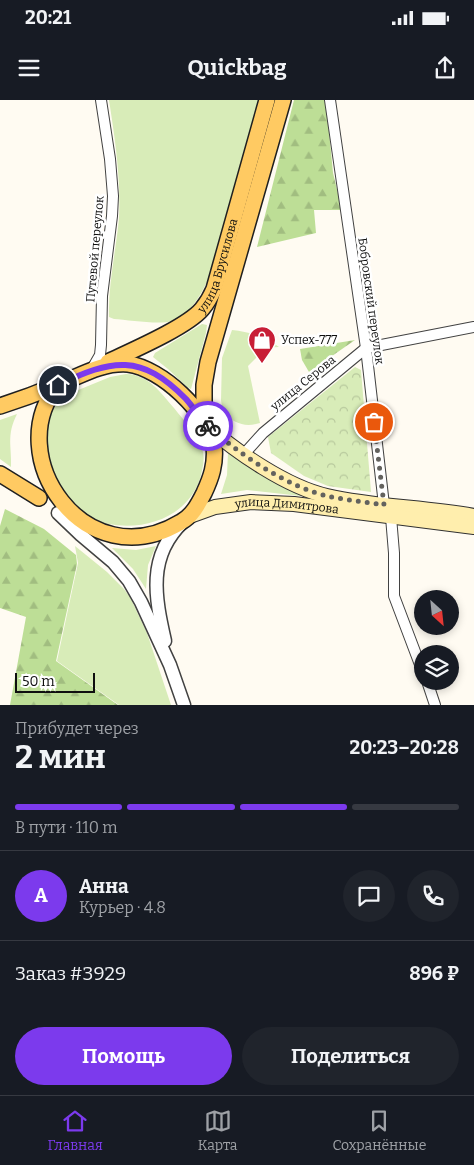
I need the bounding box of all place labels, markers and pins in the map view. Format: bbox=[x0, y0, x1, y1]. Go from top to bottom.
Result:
shop icon: Успех-777 bbox=[247, 325, 277, 364]
place label: Успех-777 bbox=[281, 333, 337, 347]
pin bbox=[37, 364, 79, 406]
pin bbox=[353, 401, 395, 443]

